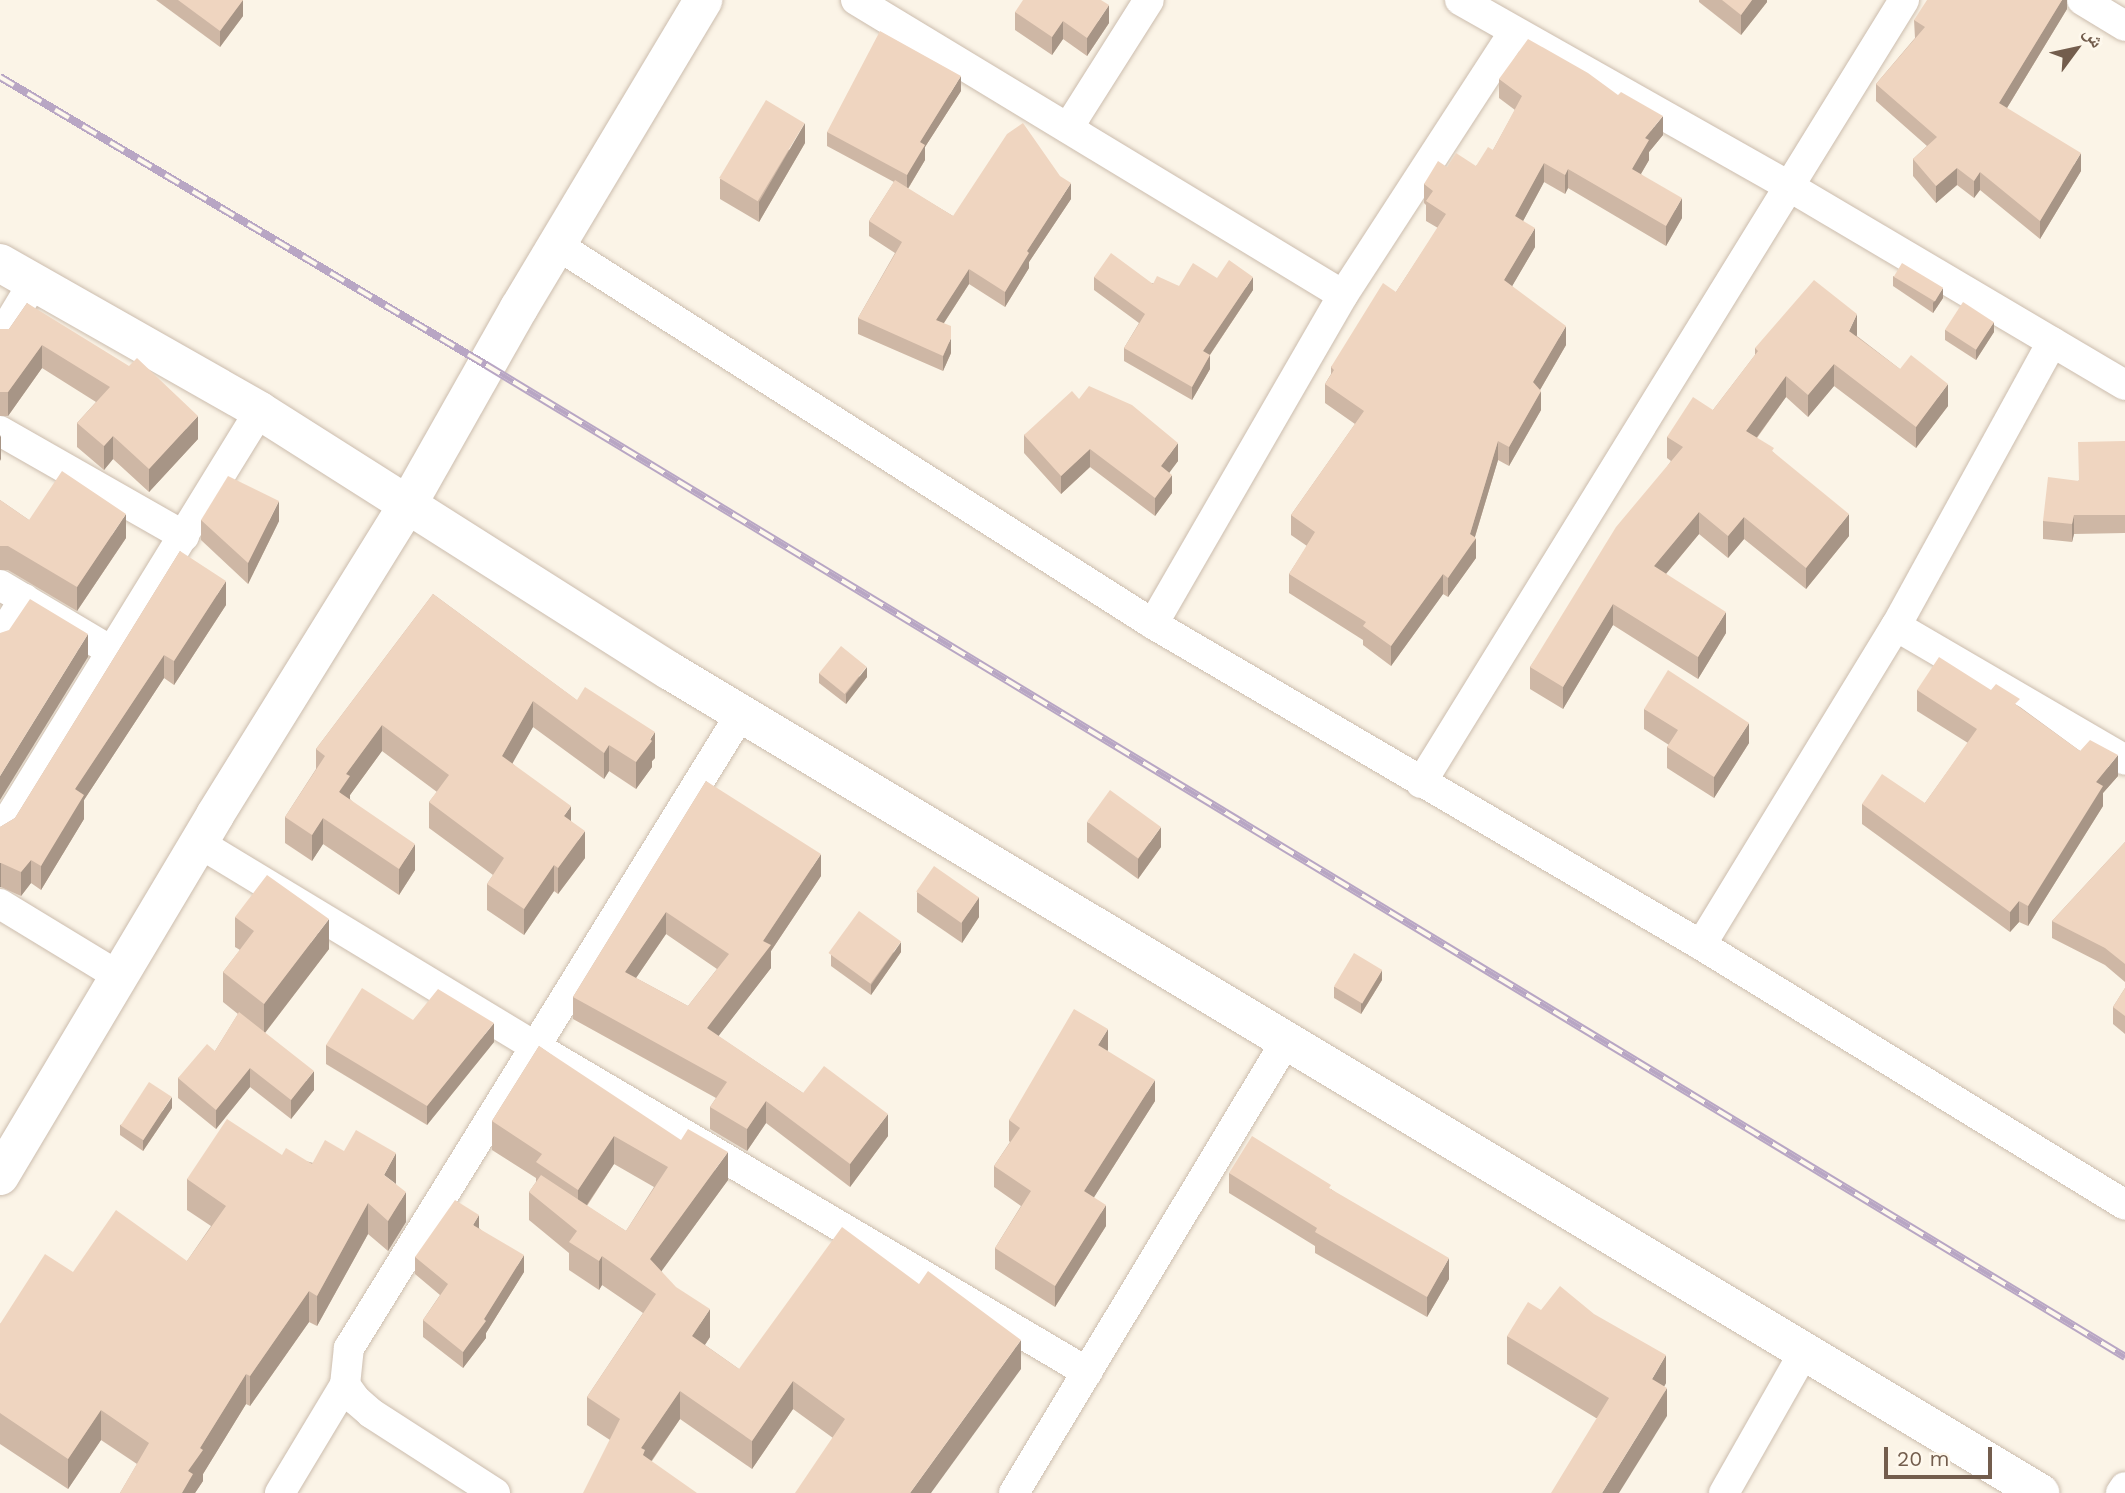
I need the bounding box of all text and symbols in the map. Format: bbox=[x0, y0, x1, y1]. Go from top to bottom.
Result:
north arrow bbox=[2041, 14, 2111, 84]
text: ش bbox=[2079, 23, 2109, 52]
scale bar bbox=[1887, 1434, 1996, 1478]
text: 20 m bbox=[1897, 1446, 1949, 1471]

